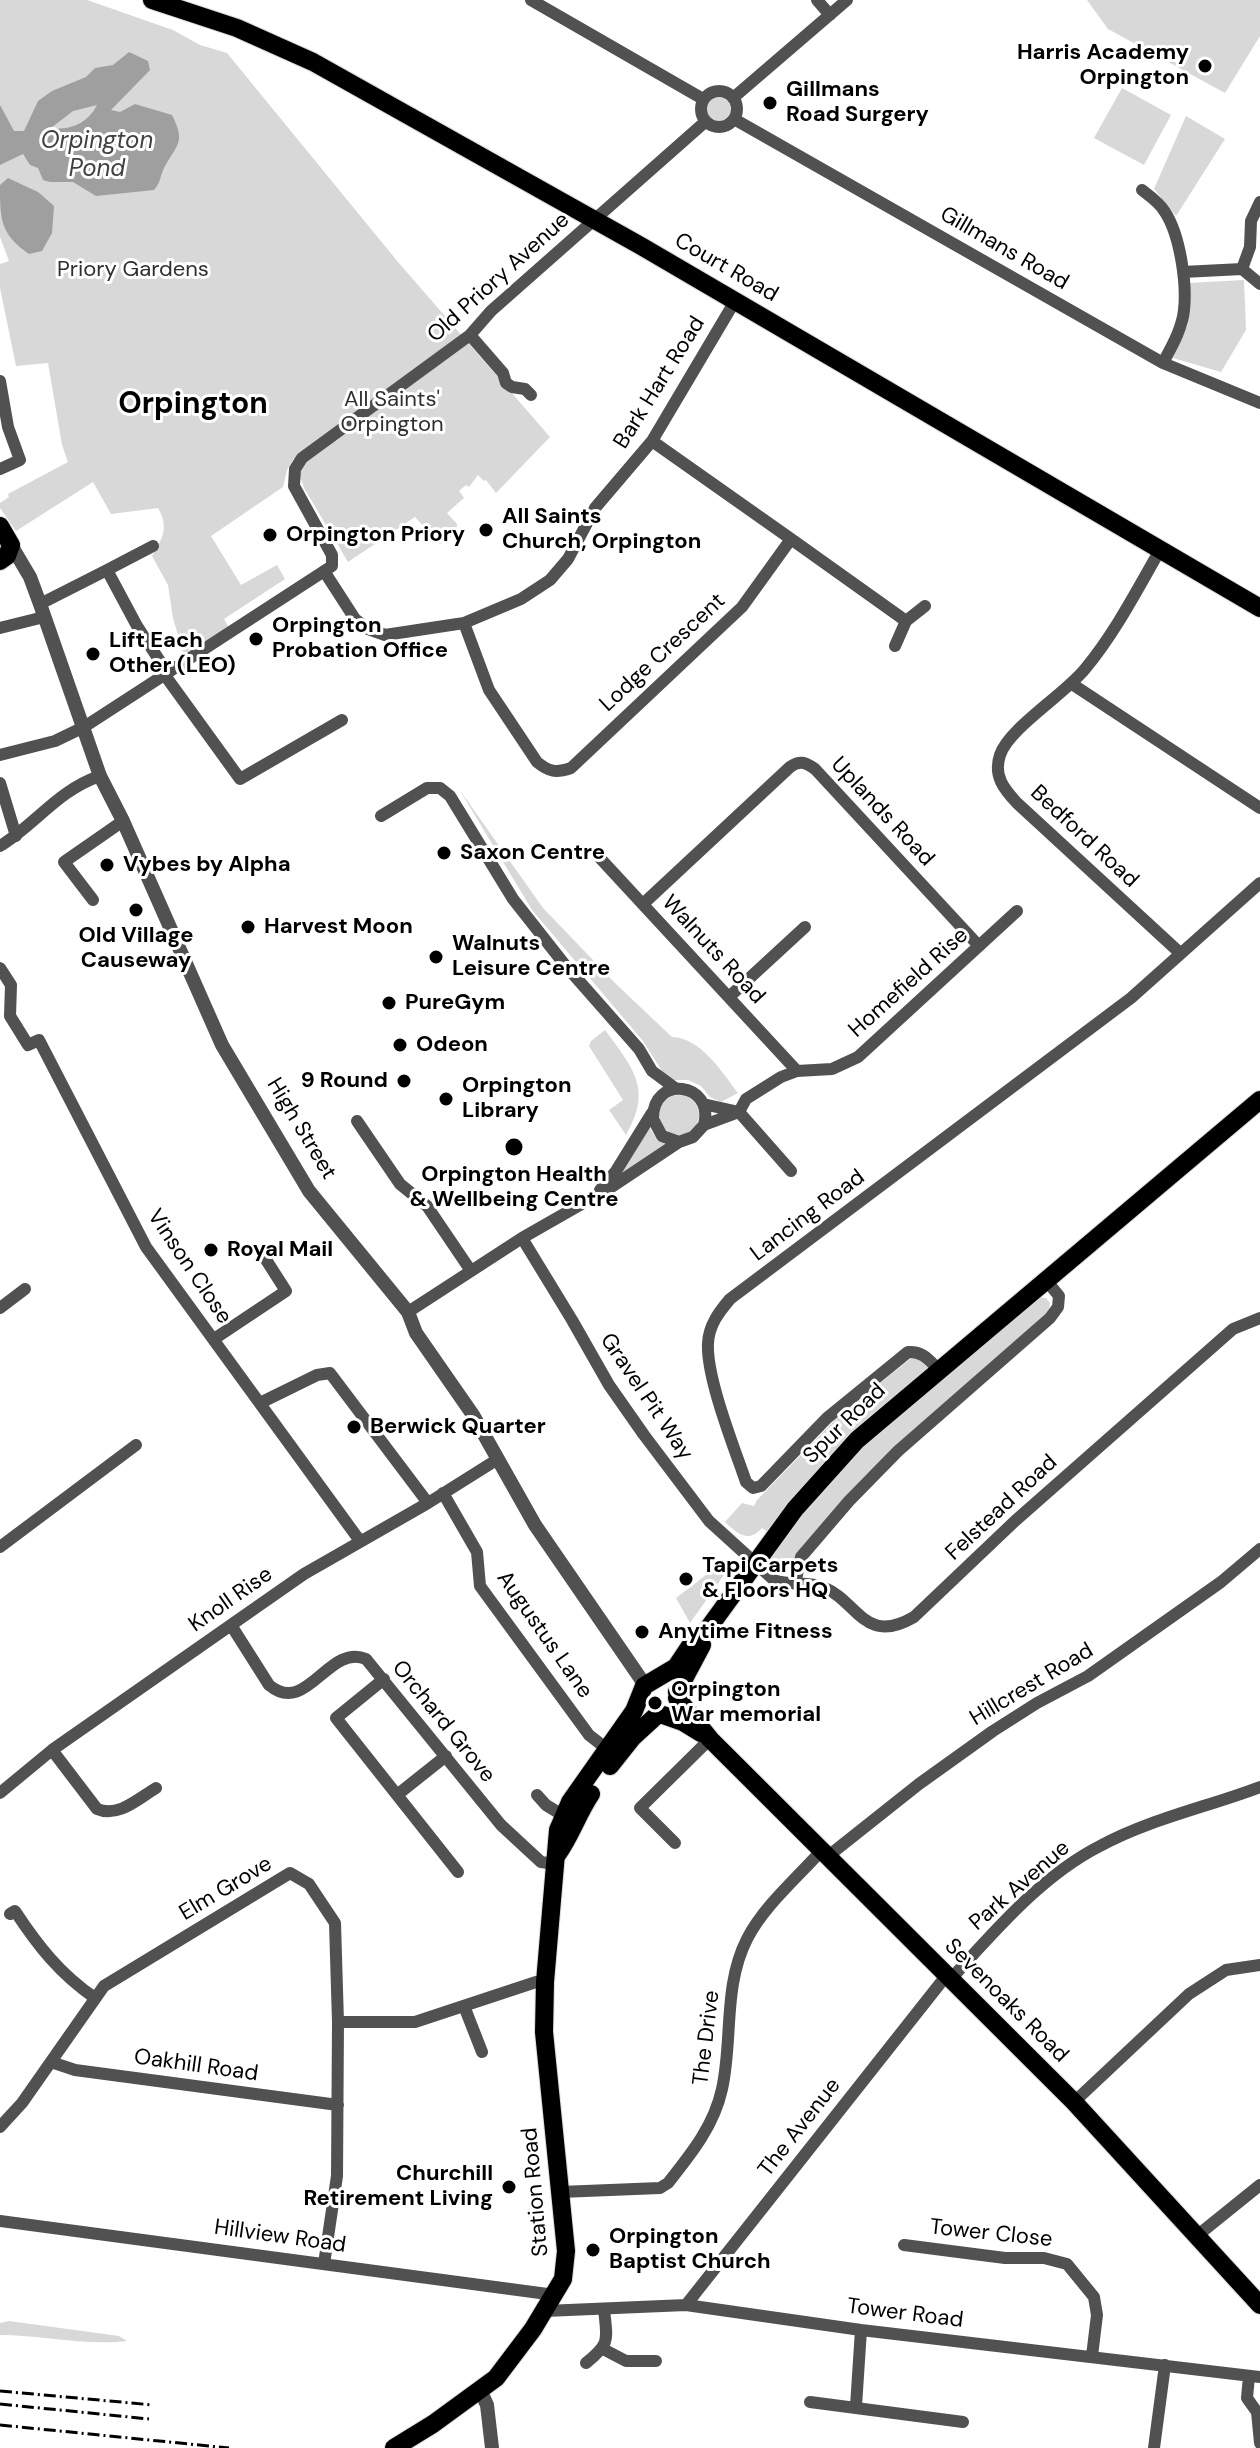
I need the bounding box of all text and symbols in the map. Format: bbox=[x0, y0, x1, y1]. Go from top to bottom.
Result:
place label: Harris Academy Orpington bbox=[1017, 40, 1189, 92]
marker: Harris Academy Orpington bbox=[1196, 57, 1214, 75]
place label: Gillmans Road Surgery bbox=[786, 77, 929, 128]
marker: Gillmans Road Surgery bbox=[761, 94, 779, 112]
water label: Orpington Pond bbox=[41, 128, 153, 184]
street label: Gillmans Road bbox=[935, 202, 1073, 296]
street label: Old Priory Avenue bbox=[423, 207, 575, 349]
street label: Court Road bbox=[669, 228, 783, 308]
park label: Priory Gardens bbox=[57, 257, 209, 283]
street label: Bark Hart Road bbox=[609, 312, 711, 454]
district label: Orpington bbox=[118, 387, 268, 423]
park label: All Saints' Orpington bbox=[340, 387, 444, 438]
place label: All Saints Church, Orpington bbox=[502, 504, 701, 556]
marker: All Saints Church, Orpington bbox=[477, 521, 495, 539]
place label: Orpington Priory bbox=[286, 522, 465, 548]
marker: Orpington Priory bbox=[261, 526, 279, 544]
street label: Lodge Crescent bbox=[595, 588, 731, 718]
place label: Orpington Probation Office bbox=[272, 613, 448, 664]
place label: Lift Each Other (LEO) bbox=[109, 628, 236, 680]
marker: Orpington Probation Office bbox=[247, 630, 265, 648]
marker: Lift Each Other (LEO) bbox=[84, 645, 102, 663]
street label: Uplands Road bbox=[825, 752, 939, 872]
street label: Bedford Road bbox=[1024, 780, 1144, 894]
place label: Saxon Centre bbox=[460, 840, 605, 866]
marker: Saxon Centre bbox=[435, 844, 453, 862]
place label: Vybes by Alpha bbox=[123, 852, 291, 878]
marker: Vybes by Alpha bbox=[98, 856, 116, 874]
street label: Walnuts Road bbox=[656, 890, 770, 1010]
marker: Old Village Causeway bbox=[127, 901, 145, 919]
place label: Harvest Moon bbox=[264, 914, 413, 940]
marker: Harvest Moon bbox=[239, 918, 257, 936]
place label: Old Village Causeway bbox=[79, 923, 193, 974]
street label: Homefield Rise bbox=[844, 923, 974, 1043]
place label: Walnuts Leisure Centre bbox=[452, 931, 610, 982]
marker: Walnuts Leisure Centre bbox=[427, 948, 445, 966]
place label: PureGym bbox=[405, 990, 505, 1016]
marker: PureGym bbox=[380, 994, 398, 1012]
place label: Odeon bbox=[416, 1032, 488, 1058]
marker: Odeon bbox=[391, 1036, 409, 1054]
place label: 9 Round bbox=[301, 1068, 388, 1094]
marker: 9 Round bbox=[395, 1072, 413, 1090]
place label: Orpington Library bbox=[462, 1073, 572, 1124]
street label: High Street bbox=[260, 1074, 342, 1184]
marker: Orpington Library bbox=[437, 1090, 455, 1108]
marker: Orpington Health & Wellbeing Centre bbox=[503, 1136, 525, 1158]
place label: Orpington Health & Wellbeing Centre bbox=[410, 1162, 618, 1214]
street label: Lancing Road bbox=[746, 1165, 870, 1267]
street label: Vinson Close bbox=[141, 1205, 237, 1329]
place label: Royal Mail bbox=[227, 1237, 333, 1263]
marker: Royal Mail bbox=[202, 1241, 220, 1259]
street label: Gravel Pit Way bbox=[594, 1329, 698, 1465]
street label: Spur Road bbox=[798, 1378, 892, 1470]
place label: Berwick Quarter bbox=[370, 1414, 546, 1440]
marker: Berwick Quarter bbox=[345, 1418, 363, 1436]
street label: Felstead Road bbox=[941, 1450, 1063, 1566]
place label: Tapi Carpets & Floors HQ bbox=[702, 1553, 839, 1604]
street label: Knoll Rise bbox=[184, 1562, 278, 1638]
street label: Augustus Lane bbox=[490, 1566, 598, 1704]
marker: Tapi Carpets & Floors HQ bbox=[677, 1570, 695, 1588]
place label: Anytime Fitness bbox=[658, 1619, 833, 1645]
marker: Anytime Fitness bbox=[633, 1623, 651, 1641]
street label: Hillcrest Road bbox=[966, 1638, 1098, 1732]
street label: Orchard Grove bbox=[386, 1656, 500, 1788]
place label: Orpington War memorial bbox=[671, 1677, 821, 1728]
marker: Orpington War memorial bbox=[646, 1694, 664, 1712]
street label: Park Avenue bbox=[965, 1835, 1075, 1937]
street label: Elm Grove bbox=[175, 1851, 277, 1927]
street label: Sevenoaks Road bbox=[938, 1933, 1074, 2069]
street label: The Drive bbox=[688, 1989, 726, 2087]
street label: Oakhill Road bbox=[132, 2044, 260, 2088]
street label: The Avenue bbox=[753, 2073, 847, 2183]
street label: Station Road bbox=[517, 2126, 555, 2258]
place label: Churchill Retirement Living bbox=[303, 2161, 493, 2212]
marker: Churchill Retirement Living bbox=[500, 2178, 518, 2196]
street label: Tower Close bbox=[928, 2214, 1054, 2254]
street label: Hillview Road bbox=[212, 2215, 348, 2259]
place label: Orpington Baptist Church bbox=[609, 2224, 771, 2276]
marker: Orpington Baptist Church bbox=[584, 2241, 602, 2259]
street label: Tower Road bbox=[845, 2294, 965, 2334]

